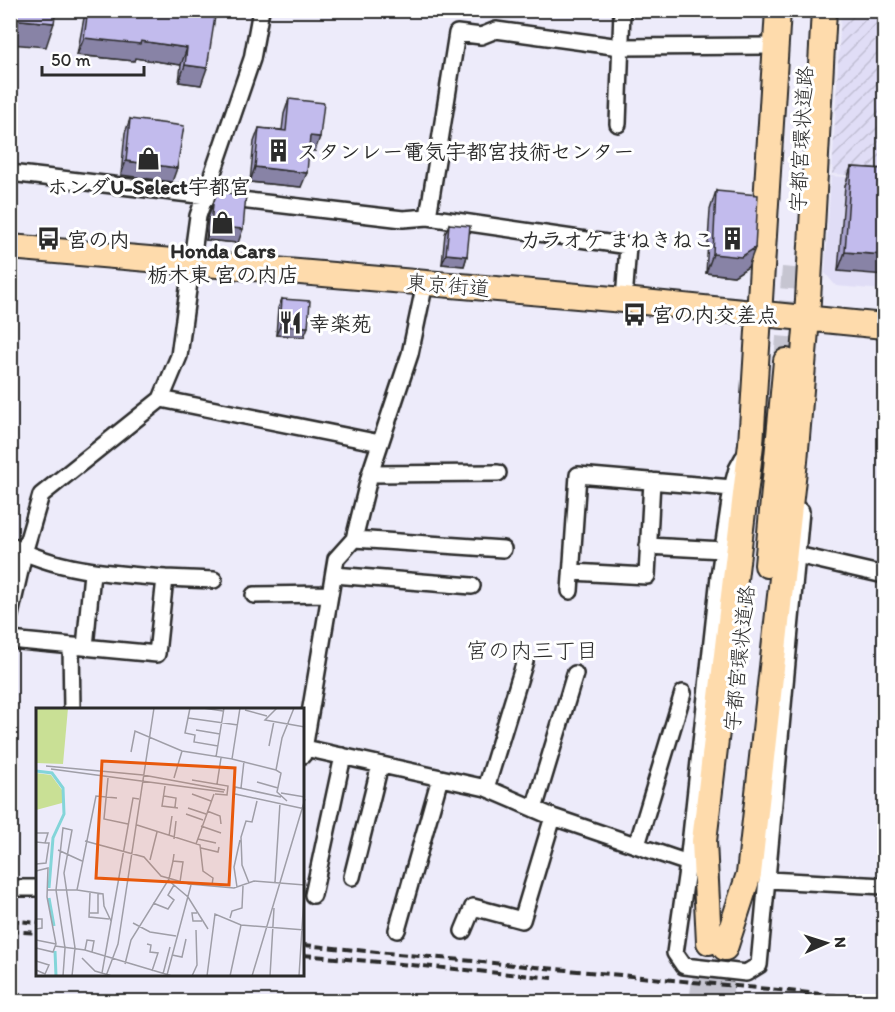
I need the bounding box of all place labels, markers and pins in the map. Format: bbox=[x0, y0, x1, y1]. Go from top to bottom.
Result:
building icon: スタンレー電気宇都宮技術センター bbox=[266, 138, 292, 164]
place label: スタンレー電気宇都宮技術センター bbox=[297, 139, 634, 164]
shop icon: ホンダU-Select宇都宮 bbox=[136, 145, 162, 171]
place label: ホンダU-Select宇都宮 bbox=[47, 174, 251, 199]
shop icon: Honda Cars 栃木東 宮の内店 bbox=[210, 209, 236, 235]
bus stop icon: 宮の内 bbox=[36, 226, 62, 252]
building icon: カラオケ まねきねこ bbox=[719, 226, 745, 252]
place label: 宮の内 bbox=[67, 227, 130, 252]
place label: カラオケ まねきねこ bbox=[520, 227, 714, 252]
place label: Honda Cars 栃木東 宮の内店 bbox=[147, 238, 299, 287]
bus stop icon: 宮の内交差点 bbox=[621, 301, 647, 327]
place label: 宮の内交差点 bbox=[652, 302, 778, 327]
restaurant icon: 幸楽苑 bbox=[278, 310, 304, 336]
place label: 幸楽苑 bbox=[309, 311, 372, 336]

